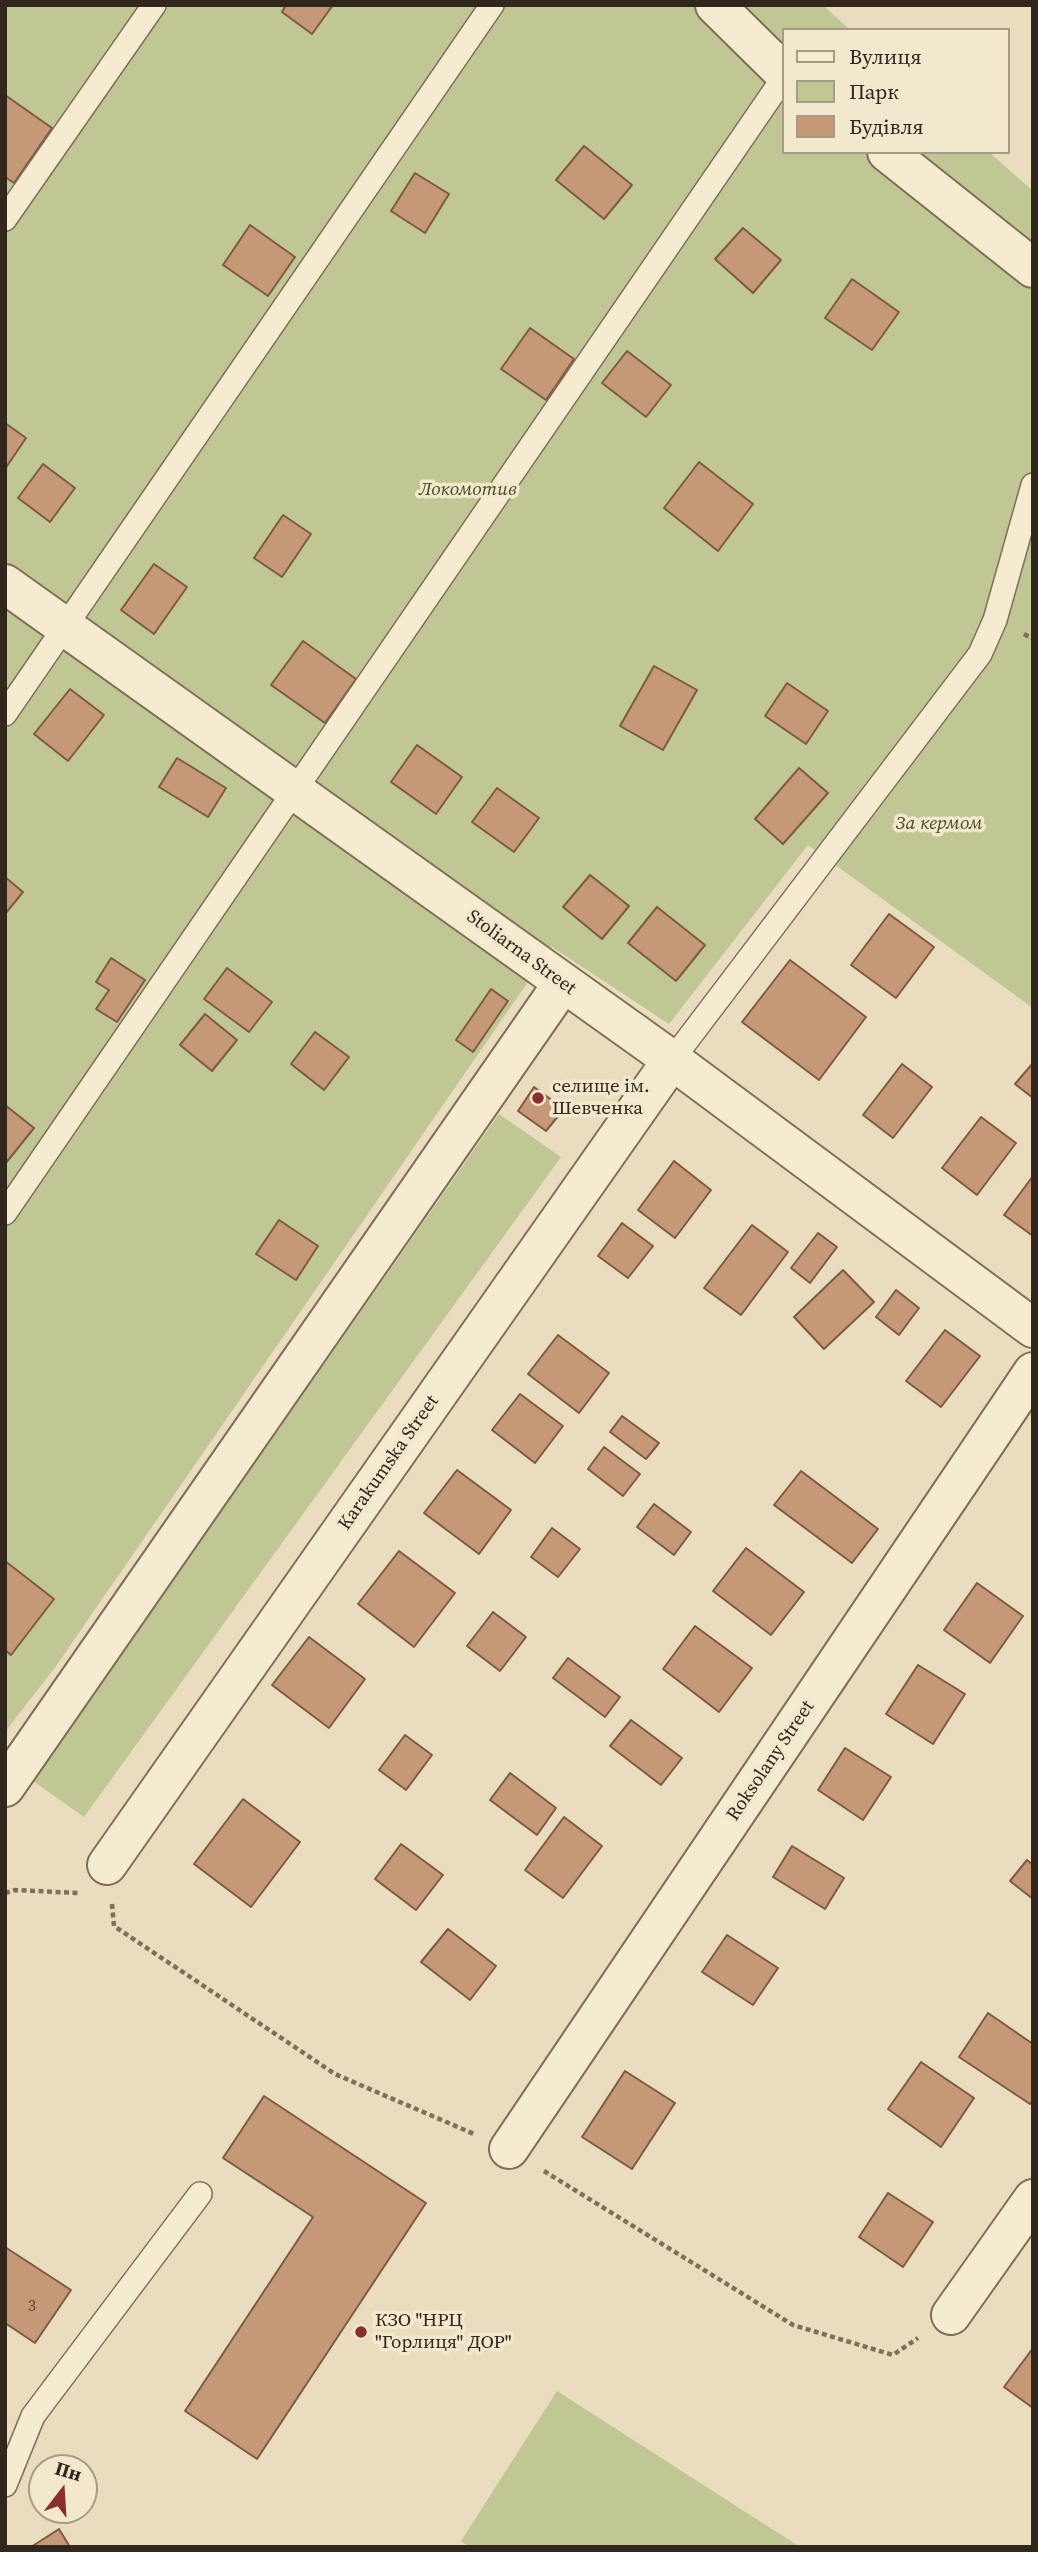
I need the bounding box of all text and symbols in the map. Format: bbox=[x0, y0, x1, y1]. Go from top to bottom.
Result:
legend bbox=[782, 28, 1010, 154]
text: Вулиця bbox=[849, 42, 922, 71]
text: Парк bbox=[849, 77, 899, 106]
text: Будівля bbox=[849, 112, 924, 141]
park label: Локомотив bbox=[419, 479, 517, 501]
park label: За кермом bbox=[895, 813, 983, 835]
street label: Stoliarna Street bbox=[462, 906, 580, 1000]
place label: селище ім. Шевченка bbox=[552, 1076, 650, 1120]
marker: селище ім. Шевченка bbox=[530, 1090, 546, 1106]
street label: Karakumska Street bbox=[334, 1391, 444, 1535]
street label: Roksolany Street bbox=[722, 1696, 820, 1826]
house number: 3 bbox=[28, 2297, 36, 2317]
place label: КЗО "НРЦ "Горлиця" ДОР" bbox=[375, 2310, 512, 2354]
marker: КЗО "НРЦ "Горлиця" ДОР" bbox=[353, 2324, 369, 2340]
north arrow bbox=[28, 2454, 98, 2524]
text: Пн bbox=[52, 2455, 85, 2487]

